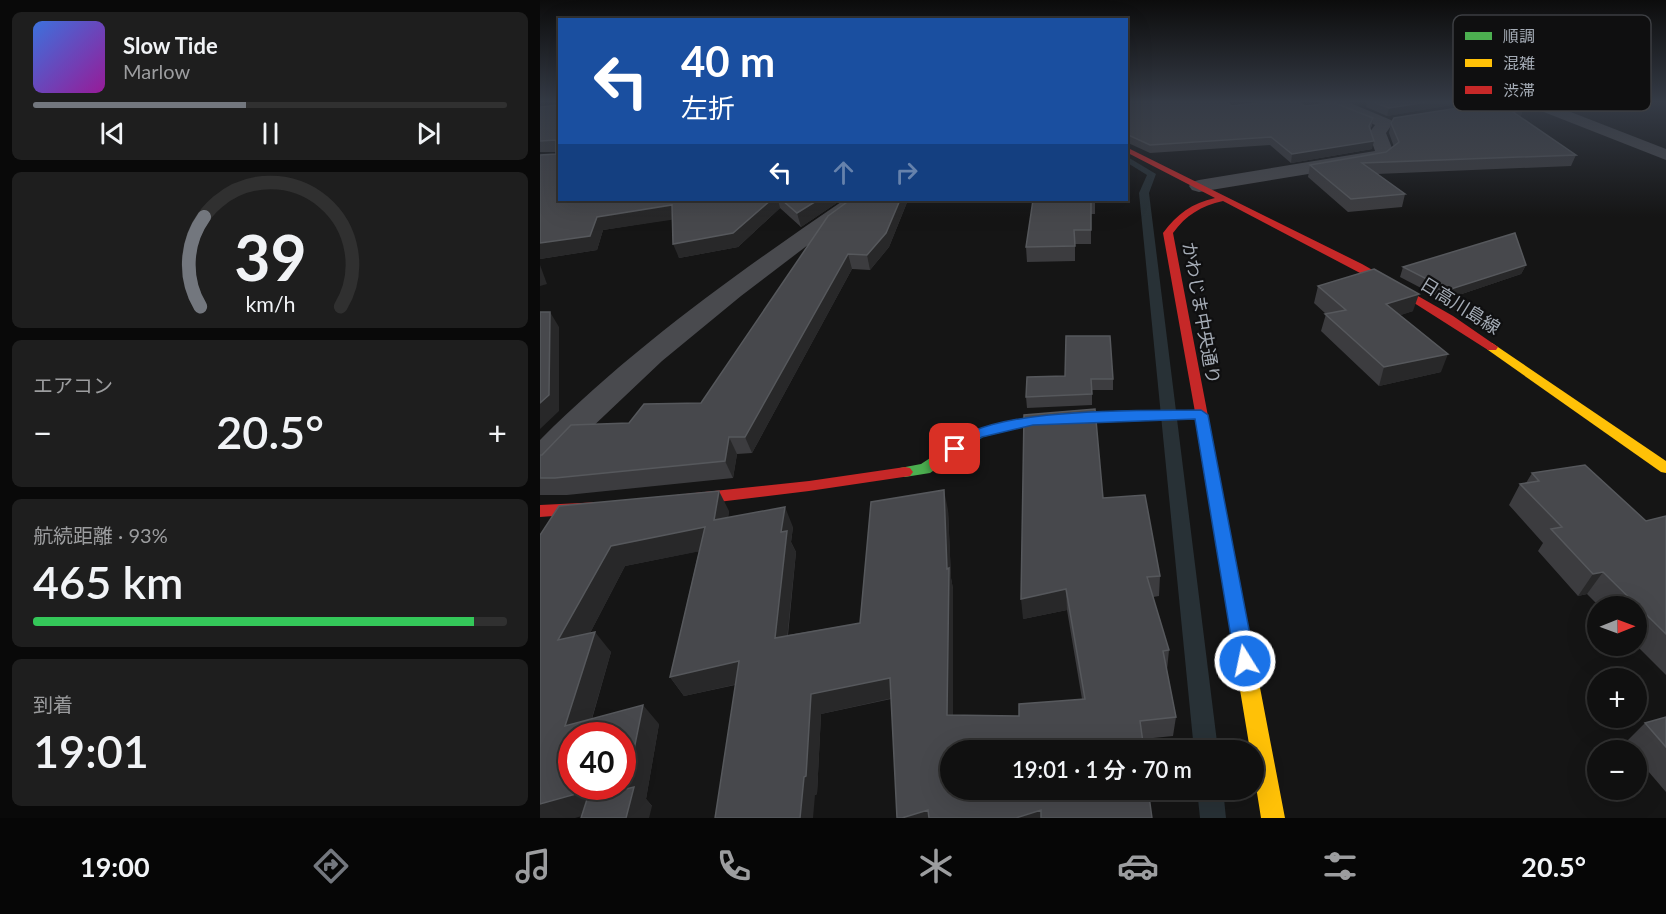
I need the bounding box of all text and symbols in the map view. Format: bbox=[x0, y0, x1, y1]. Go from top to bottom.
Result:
legend bbox=[1453, 15, 1651, 111]
text: 順調 bbox=[1503, 26, 1535, 45]
text: Slow Tide bbox=[123, 32, 218, 59]
text: 40 m bbox=[681, 36, 775, 86]
icon: left bbox=[582, 42, 660, 120]
text: 混雑 bbox=[1503, 53, 1535, 72]
text: Marlow bbox=[123, 59, 190, 83]
text: 渋滞 bbox=[1503, 80, 1535, 99]
text: 左折 bbox=[681, 91, 735, 124]
icon: previous bbox=[96, 117, 129, 150]
icon: pause bbox=[254, 117, 287, 150]
icon: next bbox=[412, 117, 445, 150]
icon: left bbox=[764, 156, 797, 189]
icon: ahead bbox=[827, 156, 860, 189]
icon: right bbox=[890, 156, 923, 189]
text: 39 bbox=[234, 219, 306, 294]
street label: かわじま中央通り bbox=[1179, 240, 1225, 386]
street label: 日高川島線 bbox=[1417, 272, 1505, 338]
text: km/h bbox=[245, 291, 295, 317]
text: エアコン bbox=[33, 373, 113, 397]
text: 20.5° bbox=[216, 405, 324, 459]
text: − bbox=[33, 412, 52, 452]
text: + bbox=[488, 412, 507, 452]
pin bbox=[929, 423, 980, 474]
icon: arrive bbox=[938, 432, 971, 465]
text: 航続距離 · 93% bbox=[33, 523, 168, 547]
text: 465 km bbox=[33, 555, 183, 609]
north arrow bbox=[1587, 596, 1647, 656]
map controls bbox=[1587, 596, 1647, 800]
position arrow bbox=[1213, 629, 1277, 693]
button: + bbox=[1587, 668, 1647, 728]
text: 到着 bbox=[33, 692, 73, 716]
speed limit sign: 40 bbox=[558, 722, 636, 800]
text: 19:01 bbox=[33, 724, 149, 778]
button: − bbox=[1587, 740, 1647, 800]
text: 19:01 · 1 分 · 70 m bbox=[1012, 756, 1192, 783]
icon: directions bbox=[310, 845, 352, 887]
icon: music bbox=[512, 845, 554, 887]
icon: phone bbox=[713, 845, 755, 887]
icon: climate bbox=[915, 845, 957, 887]
icon: car bbox=[1117, 845, 1159, 887]
icon: filters bbox=[1319, 845, 1361, 887]
text: 19:00 bbox=[80, 850, 150, 883]
text: 20.5° bbox=[1521, 850, 1586, 883]

